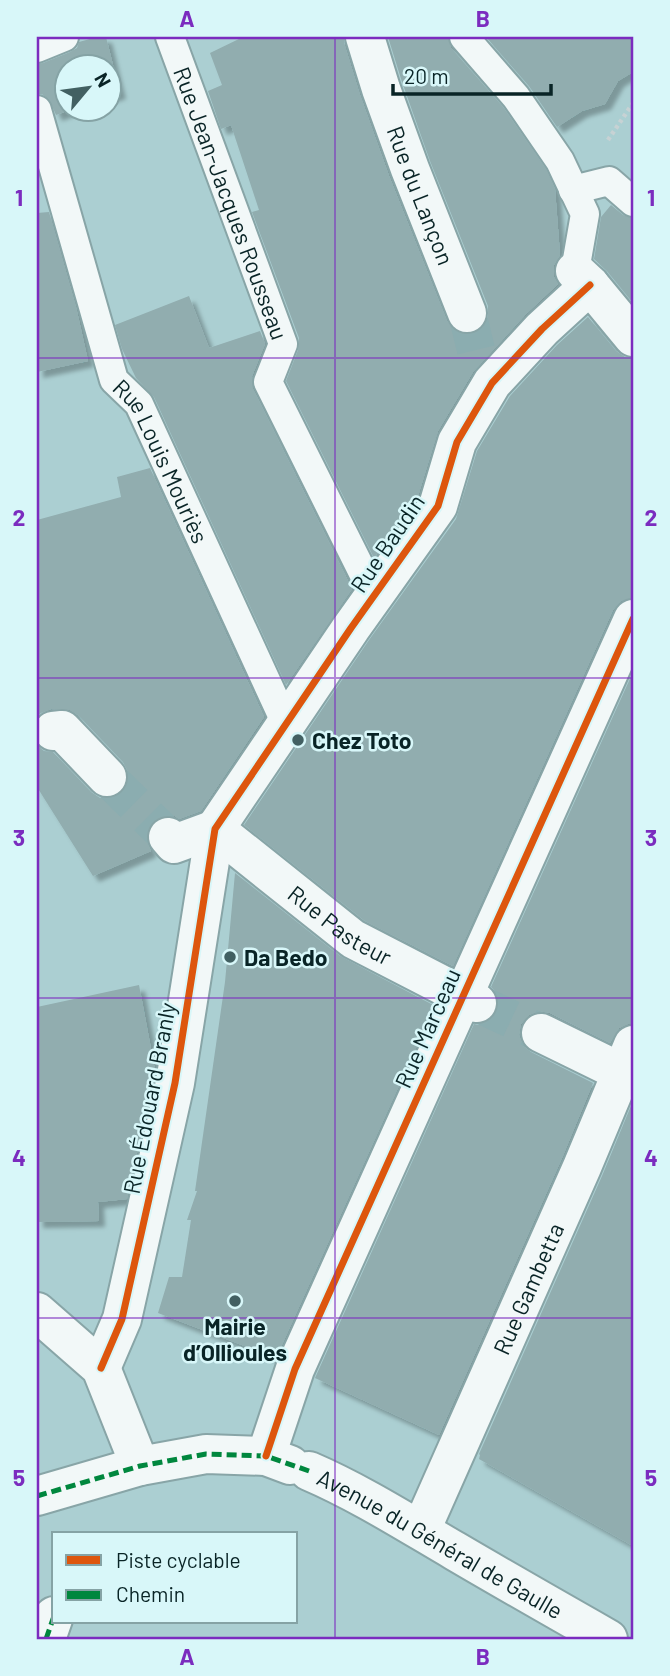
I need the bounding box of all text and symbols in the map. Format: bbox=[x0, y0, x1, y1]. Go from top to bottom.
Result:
text: A bbox=[179, 4, 195, 32]
text: B bbox=[476, 4, 490, 32]
north arrow bbox=[52, 52, 122, 122]
scale bar bbox=[393, 52, 551, 96]
street label: Rue Jean-Jacques Rousseau bbox=[168, 63, 294, 343]
text: 20 m bbox=[404, 63, 449, 88]
text: N bbox=[90, 68, 116, 91]
street label: Rue du Lançon bbox=[382, 122, 461, 269]
text: 1 bbox=[15, 183, 23, 211]
text: 1 bbox=[647, 183, 655, 211]
street label: Rue Louis Mouriès bbox=[108, 373, 215, 547]
street label: Rue Baudin bbox=[344, 489, 430, 597]
text: 2 bbox=[13, 503, 25, 531]
text: 2 bbox=[645, 503, 657, 531]
place label: Chez Toto bbox=[312, 726, 412, 754]
marker: Chez Toto bbox=[290, 732, 306, 748]
text: 3 bbox=[13, 823, 25, 851]
text: 3 bbox=[645, 823, 657, 851]
street label: Rue Pasteur bbox=[283, 879, 397, 971]
place label: Da Bedo bbox=[244, 943, 328, 971]
marker: Da Bedo bbox=[222, 949, 238, 965]
street label: Rue Marceau bbox=[388, 964, 466, 1092]
street label: Rue Édouard Branly bbox=[117, 999, 181, 1196]
text: 4 bbox=[12, 1143, 26, 1171]
text: 4 bbox=[644, 1143, 658, 1171]
street label: Rue Gambetta bbox=[487, 1219, 569, 1359]
marker: Mairie d’Ollioules bbox=[227, 1293, 243, 1309]
place label: Mairie d’Ollioules bbox=[183, 1312, 287, 1366]
text: 5 bbox=[13, 1463, 25, 1491]
street label: Avenue du Général de Gaulle bbox=[313, 1463, 568, 1625]
text: 5 bbox=[645, 1463, 657, 1491]
legend bbox=[52, 1532, 298, 1624]
text: Piste cyclable bbox=[116, 1547, 241, 1572]
text: Chemin bbox=[116, 1581, 185, 1606]
text: A bbox=[179, 1642, 195, 1670]
text: B bbox=[476, 1642, 490, 1670]

